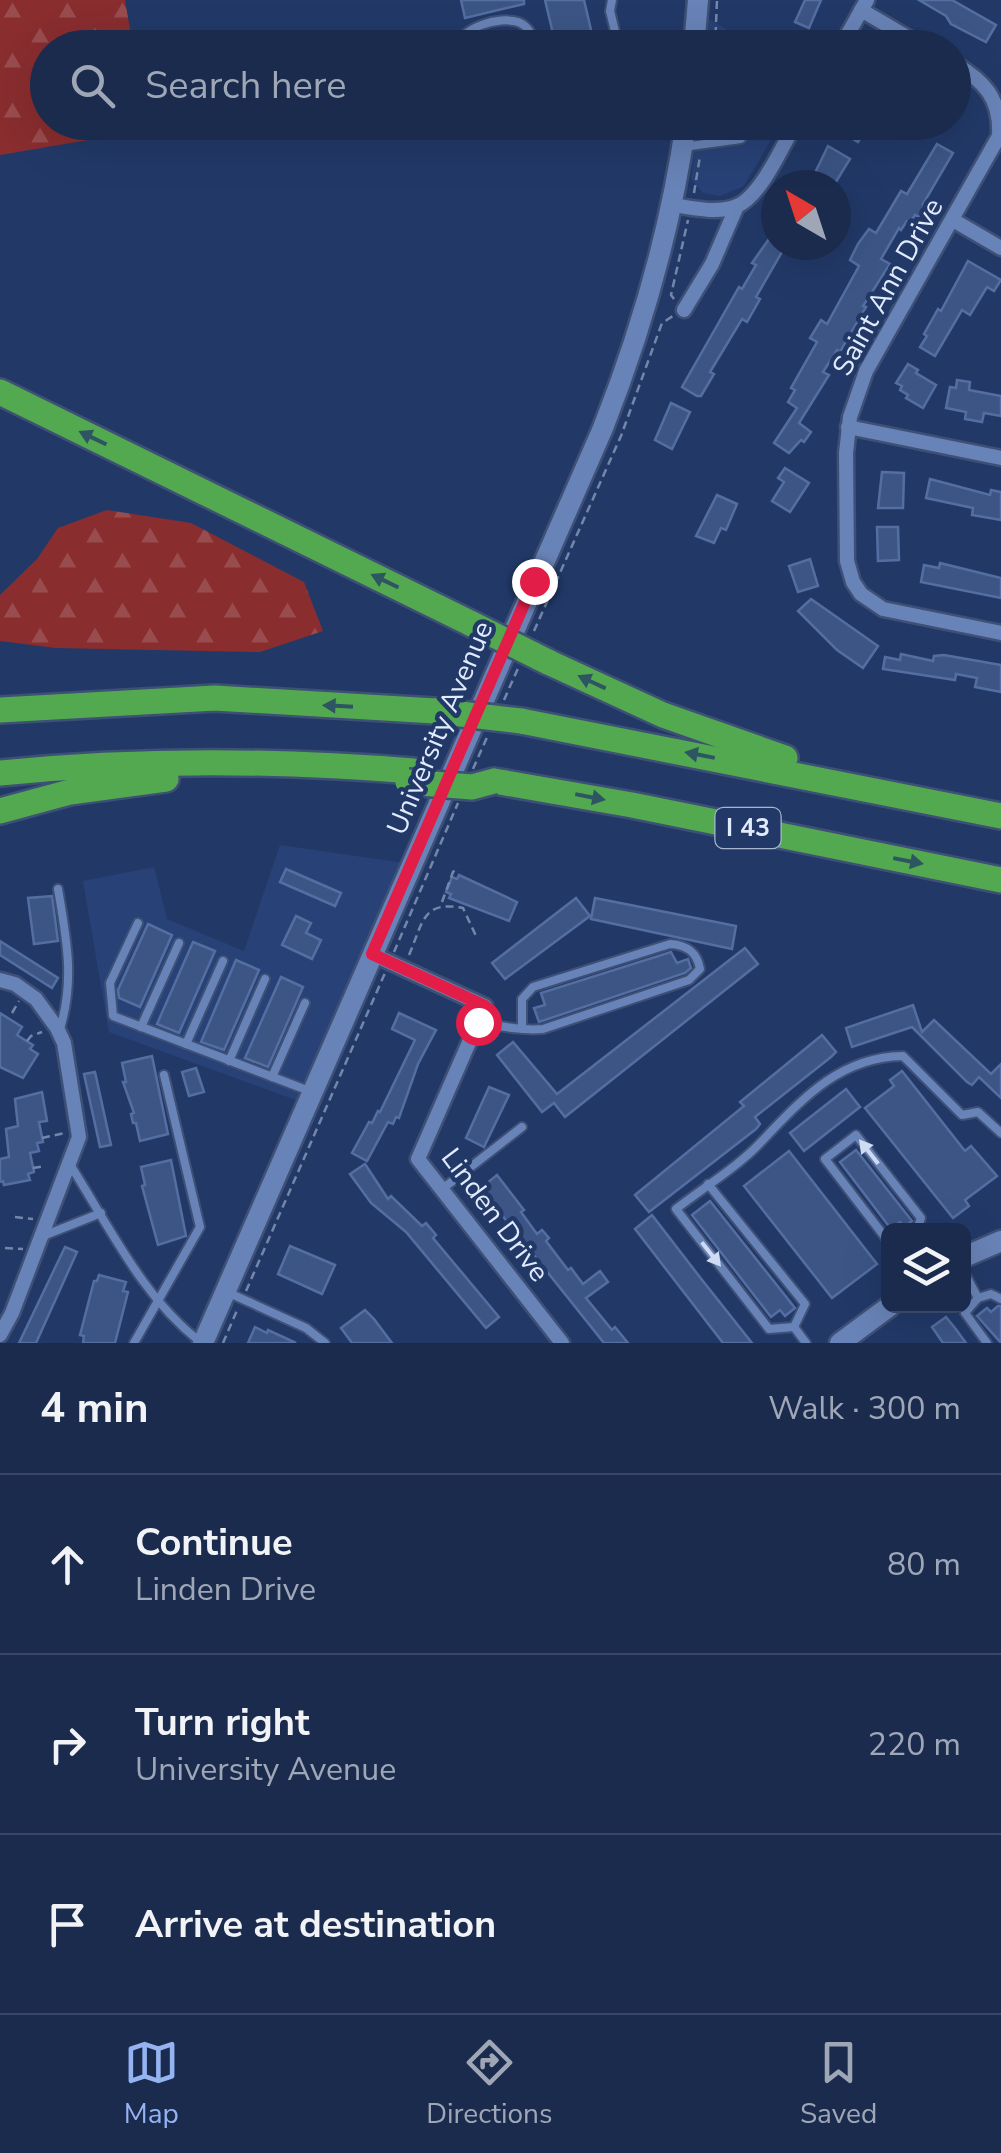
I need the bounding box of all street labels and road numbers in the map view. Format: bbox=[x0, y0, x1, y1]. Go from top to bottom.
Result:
street label: Saint Ann Drive bbox=[824, 192, 952, 382]
street label: University Avenue bbox=[378, 615, 502, 841]
road number: I 43 bbox=[716, 808, 780, 848]
street label: Linden Drive bbox=[432, 1140, 558, 1290]

